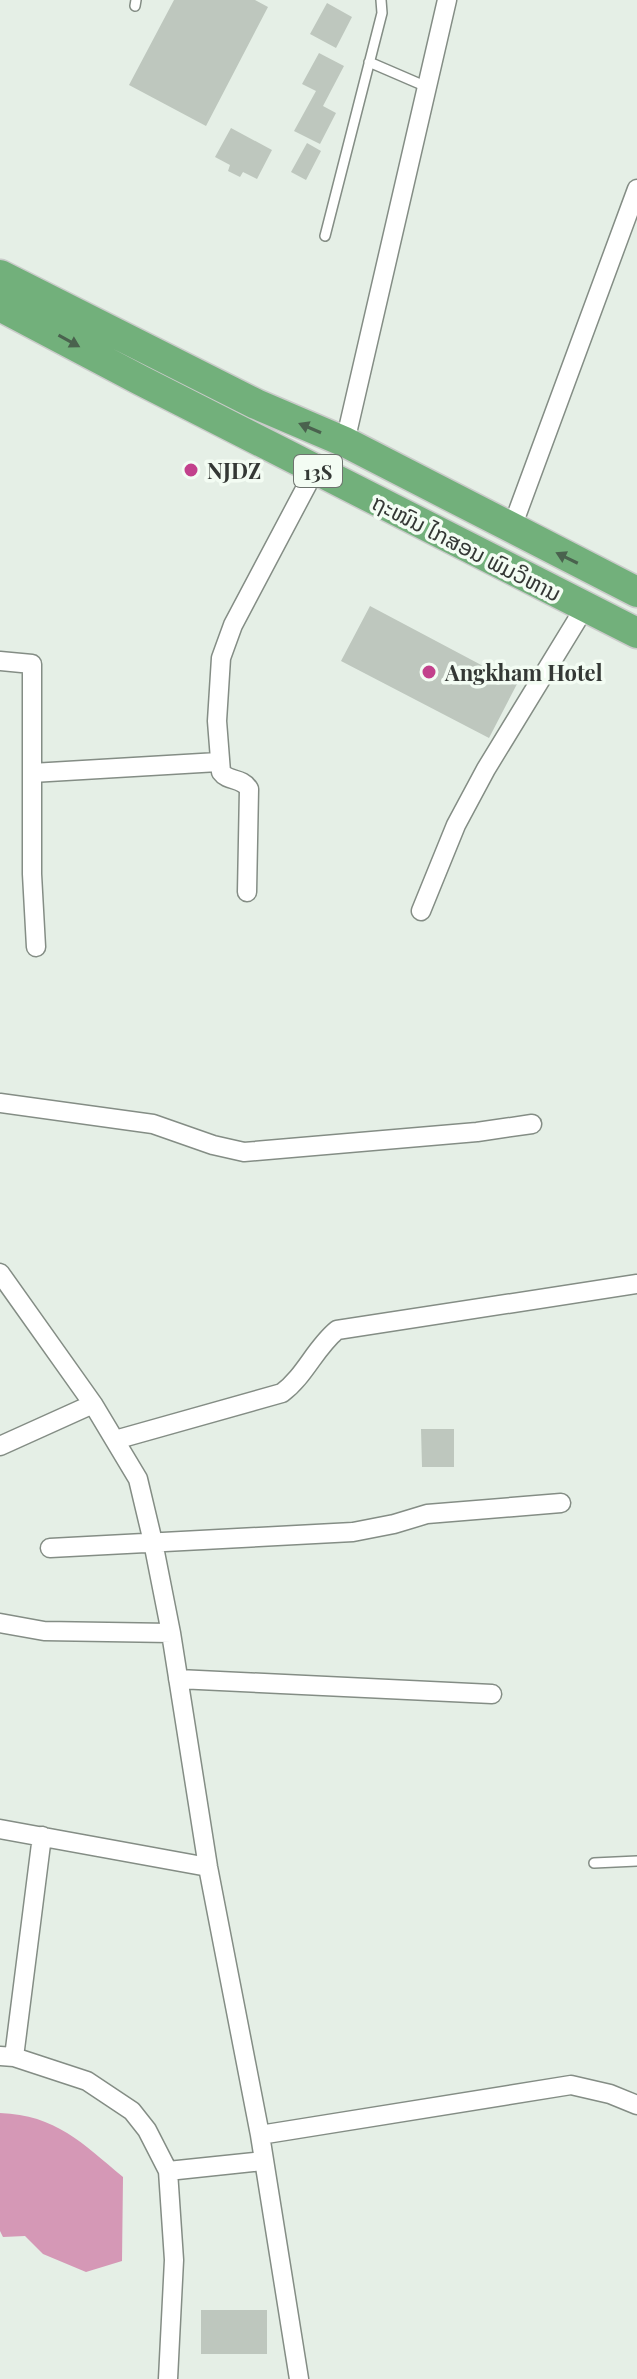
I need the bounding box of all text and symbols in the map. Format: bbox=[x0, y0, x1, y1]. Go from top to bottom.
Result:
one-way arrow bbox=[58, 334, 81, 348]
one-way arrow bbox=[298, 421, 322, 434]
place label: NJDZ bbox=[207, 455, 261, 485]
road number: 13S bbox=[294, 455, 342, 487]
marker: NJDZ bbox=[182, 461, 200, 479]
street label: ຖະໜົນ ໄກສອນ ພົມວິຫານ bbox=[367, 486, 567, 608]
one-way arrow bbox=[556, 551, 579, 565]
place label: Angkham Hotel bbox=[444, 657, 603, 687]
marker: Angkham Hotel bbox=[420, 663, 438, 681]

